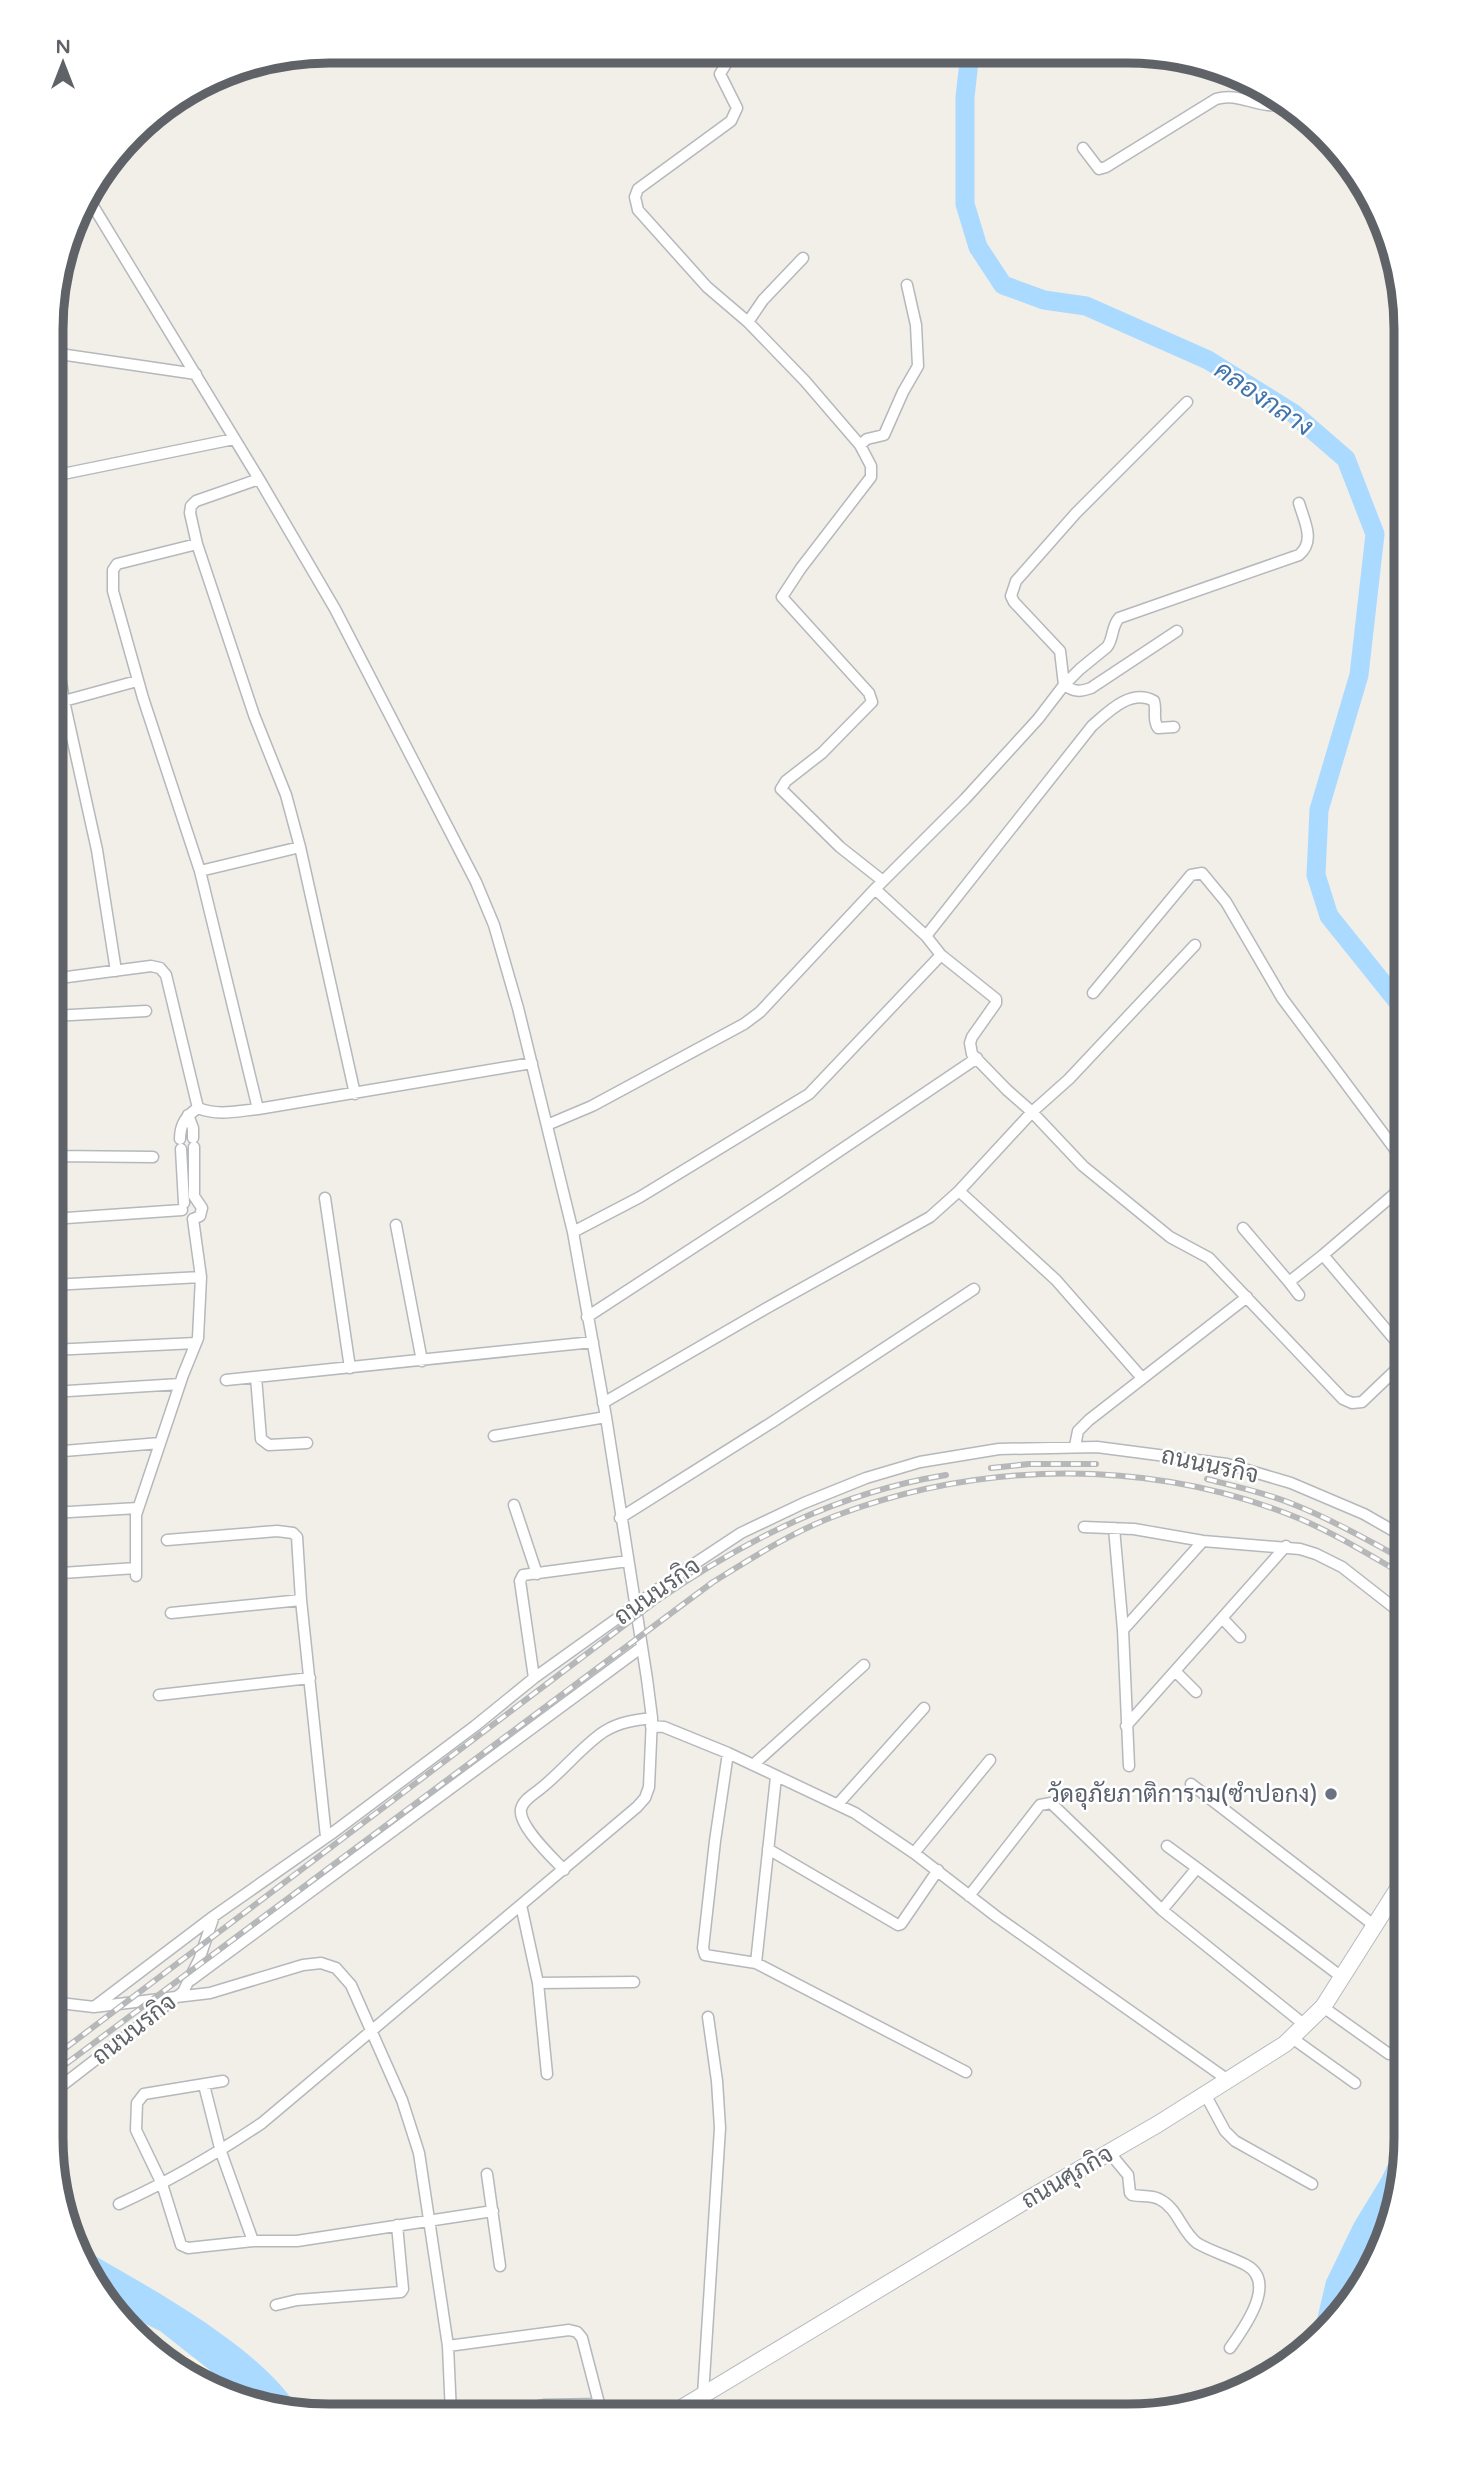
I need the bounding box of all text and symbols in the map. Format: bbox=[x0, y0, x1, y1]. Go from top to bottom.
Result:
north arrow bbox=[28, 28, 98, 98]
text: N bbox=[55, 36, 71, 58]
water label: คลองกลาง bbox=[1209, 354, 1319, 443]
street label: ถนนนรกิจ bbox=[1159, 1441, 1261, 1490]
street label: ถนนนรกิจ bbox=[609, 1551, 706, 1632]
place label: วัดอุภัยภาติการาม(ซำปอกง) bbox=[1048, 1780, 1317, 1810]
marker: วัดอุภัยภาติการาม(ซำปอกง) bbox=[1323, 1786, 1339, 1802]
street label: ถนนนรกิจ bbox=[87, 1988, 182, 2071]
street label: ถนนศุภกิจ bbox=[1016, 2140, 1119, 2216]

